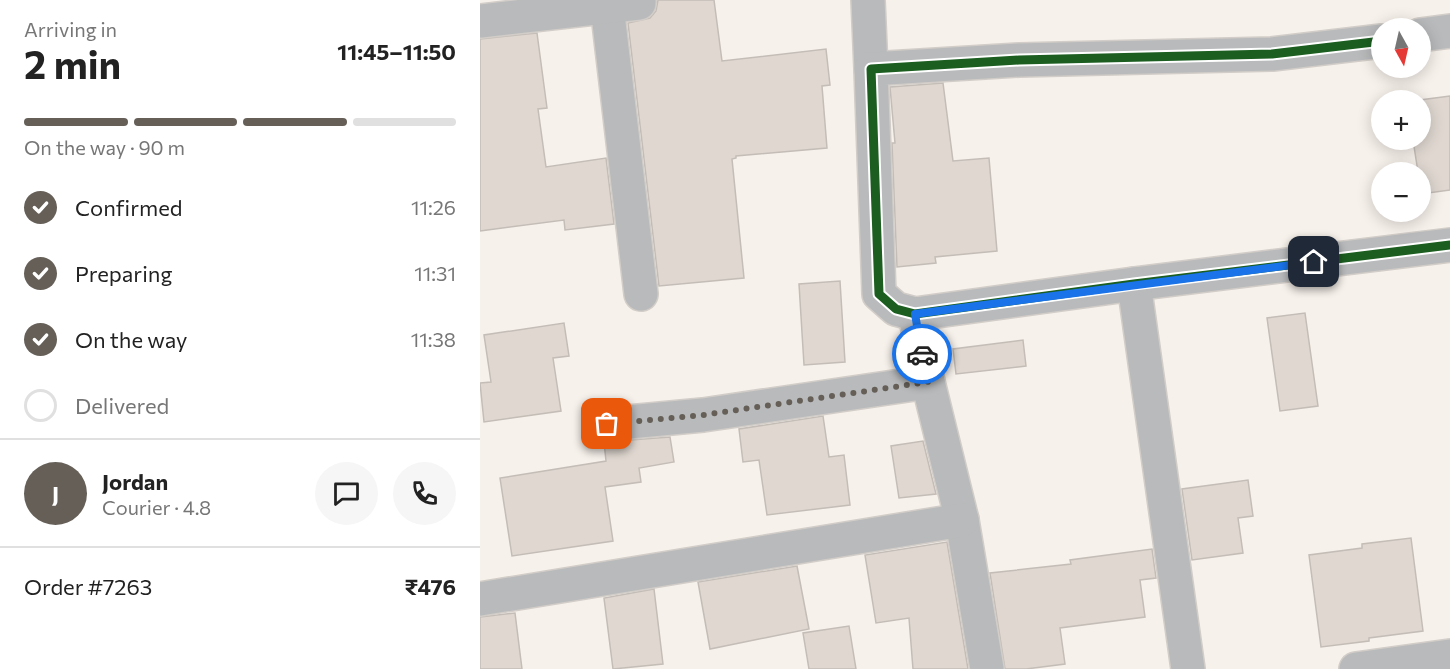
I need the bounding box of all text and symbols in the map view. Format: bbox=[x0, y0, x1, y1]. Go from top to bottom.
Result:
text: Arriving in bbox=[24, 17, 117, 41]
north arrow bbox=[1371, 18, 1431, 78]
map controls bbox=[1371, 18, 1431, 222]
text: 11:45–11:50 bbox=[337, 38, 456, 65]
text: 2 min bbox=[24, 39, 121, 87]
button: + bbox=[1371, 90, 1431, 150]
text: On the way · 90 m bbox=[24, 135, 185, 159]
button: − bbox=[1371, 162, 1431, 222]
icon: check bbox=[24, 191, 57, 224]
text: Confirmed bbox=[75, 194, 182, 221]
text: 11:26 bbox=[411, 195, 456, 219]
pin bbox=[1288, 236, 1339, 287]
icon: home bbox=[1297, 245, 1330, 278]
icon: check bbox=[24, 257, 57, 290]
text: Preparing bbox=[75, 260, 172, 287]
text: 11:31 bbox=[414, 261, 456, 285]
icon: check bbox=[24, 323, 57, 356]
courier bbox=[892, 324, 952, 384]
text: On the way bbox=[75, 326, 187, 353]
text: 11:38 bbox=[411, 327, 456, 351]
icon: car bbox=[906, 338, 939, 371]
text: Delivered bbox=[75, 392, 169, 419]
pin bbox=[581, 398, 632, 449]
icon: bag bbox=[590, 407, 623, 440]
button: chat bbox=[315, 462, 378, 525]
button: phone bbox=[393, 462, 456, 525]
text: Jordan bbox=[102, 468, 168, 495]
text: J bbox=[52, 480, 59, 507]
text: Courier · 4.8 bbox=[102, 495, 211, 519]
text: Order #7263 bbox=[24, 573, 152, 600]
text: ₹476 bbox=[405, 573, 456, 600]

